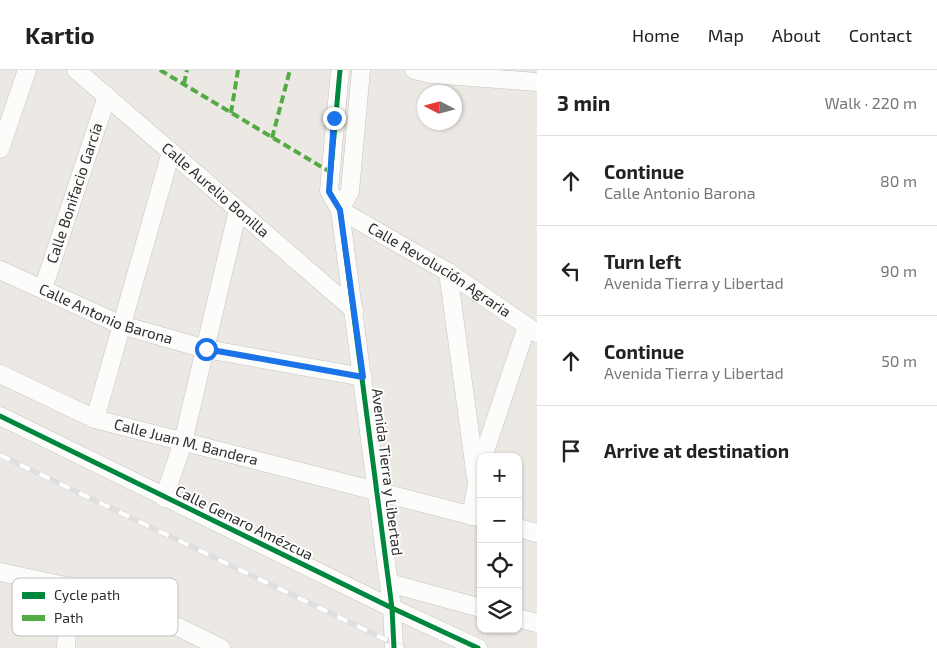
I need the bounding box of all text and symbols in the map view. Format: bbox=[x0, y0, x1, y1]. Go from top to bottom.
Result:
text: Kartio bbox=[25, 20, 95, 49]
text: Home bbox=[632, 24, 680, 46]
text: Map bbox=[708, 24, 744, 46]
text: About bbox=[772, 24, 821, 46]
text: Contact bbox=[849, 24, 912, 46]
north arrow bbox=[417, 85, 462, 130]
text: 3 min bbox=[557, 90, 610, 115]
text: Walk · 220 m bbox=[824, 93, 917, 112]
route end bbox=[323, 107, 346, 130]
street label: Calle Bonifacio García bbox=[42, 120, 106, 266]
street label: Calle Aurelio Bonilla bbox=[159, 138, 273, 241]
text: Continue bbox=[604, 160, 684, 183]
icon: ahead bbox=[557, 167, 585, 195]
text: 80 m bbox=[880, 171, 917, 190]
text: Calle Antonio Barona bbox=[604, 183, 756, 202]
street label: Calle Revolución Agraria bbox=[365, 218, 515, 320]
text: Turn left bbox=[604, 250, 681, 273]
icon: left bbox=[557, 257, 585, 285]
text: 90 m bbox=[881, 261, 917, 280]
text: Avenida Tierra y Libertad bbox=[604, 273, 784, 292]
street label: Calle Antonio Barona bbox=[37, 279, 175, 347]
route start bbox=[195, 338, 218, 361]
text: Continue bbox=[604, 340, 684, 363]
icon: ahead bbox=[557, 347, 585, 375]
text: 50 m bbox=[881, 351, 917, 370]
text: Avenida Tierra y Libertad bbox=[604, 363, 784, 382]
street label: Avenida Tierra y Libertad bbox=[369, 387, 407, 557]
street label: Calle Juan M. Bandera bbox=[112, 414, 260, 468]
icon: arrive bbox=[557, 437, 585, 465]
text: Arrive at destination bbox=[604, 439, 789, 462]
map controls bbox=[477, 453, 522, 633]
button: + bbox=[477, 453, 522, 498]
street label: Calle Genaro Amézcua bbox=[173, 481, 316, 563]
button: − bbox=[477, 498, 522, 543]
button: locate bbox=[477, 543, 522, 588]
legend bbox=[12, 578, 178, 636]
text: Cycle path bbox=[54, 586, 120, 603]
button: layers bbox=[477, 588, 522, 633]
text: Path bbox=[54, 609, 83, 626]

